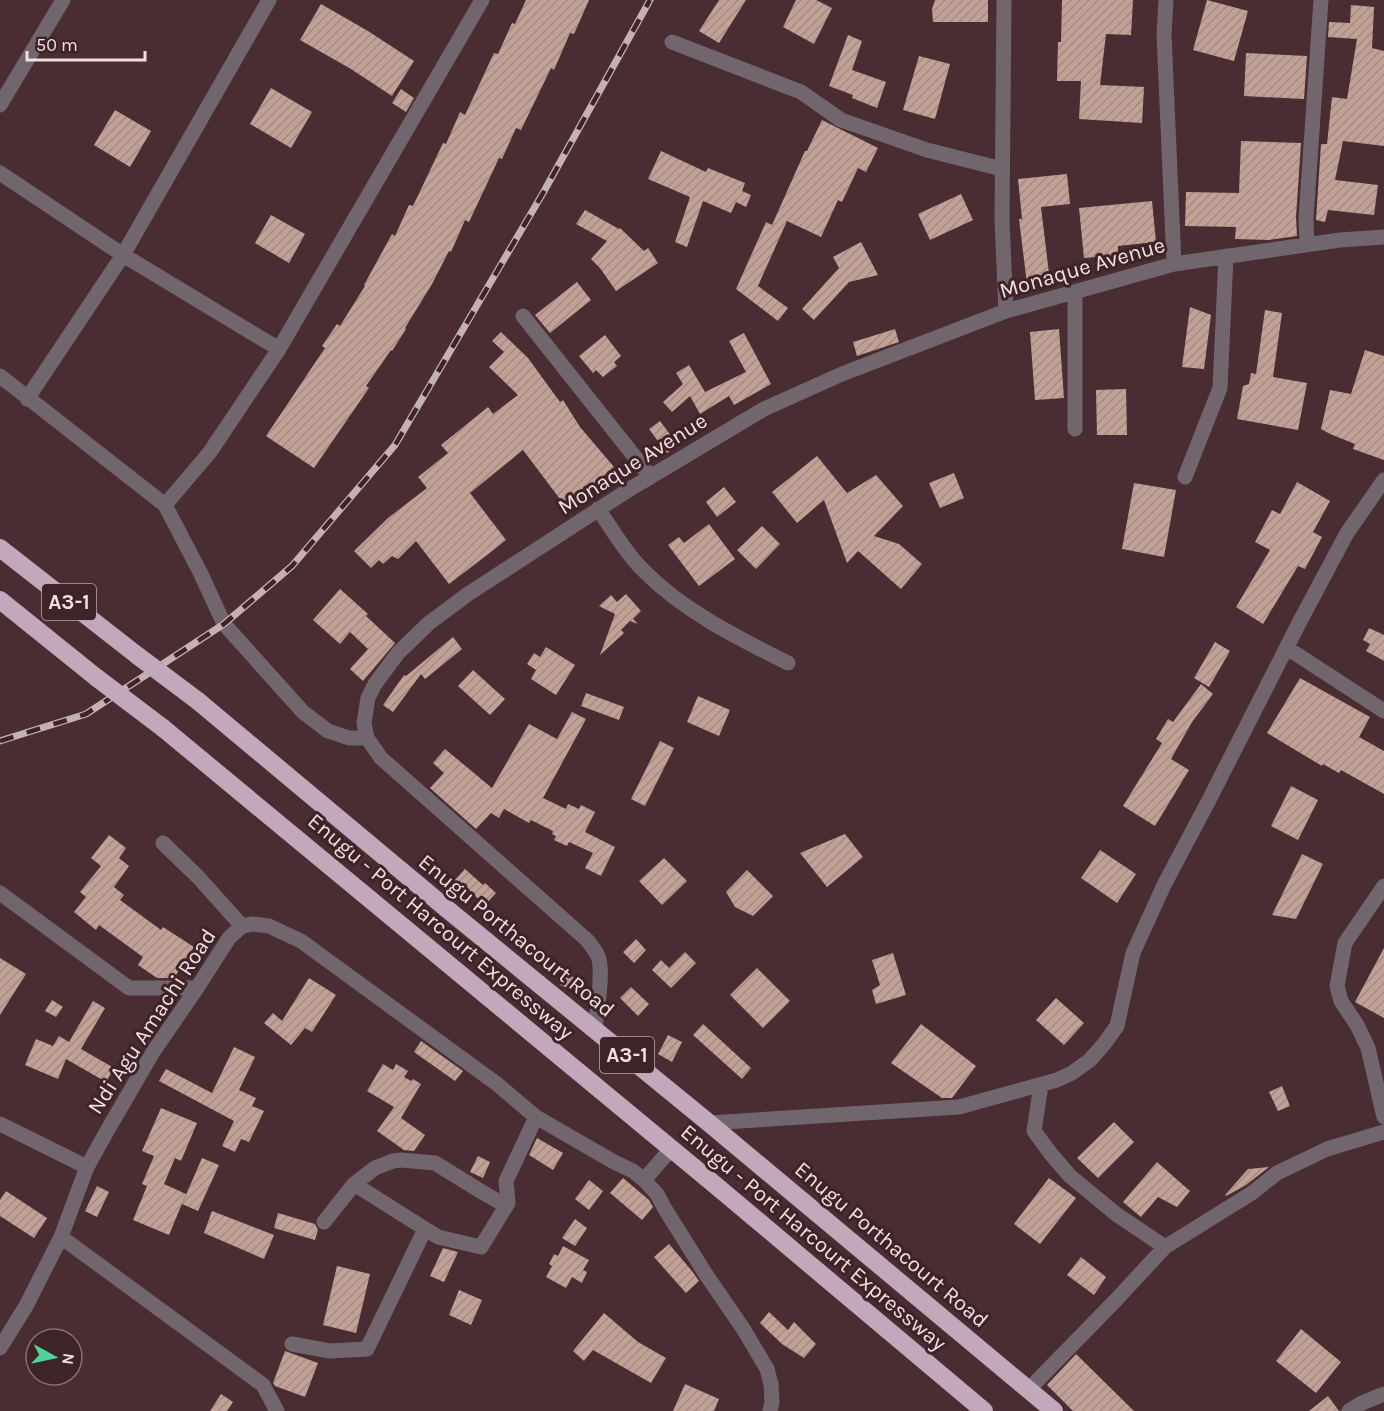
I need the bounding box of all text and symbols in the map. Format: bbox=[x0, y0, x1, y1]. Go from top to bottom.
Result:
scale bar bbox=[27, 24, 146, 62]
text: 50 m bbox=[36, 34, 78, 56]
street label: Monaque Avenue bbox=[996, 232, 1168, 304]
street label: Monaque Avenue bbox=[553, 407, 712, 520]
road number: A3-1 bbox=[42, 584, 96, 620]
street label: Enugu - Port Harcourt Expressway bbox=[302, 808, 578, 1046]
street label: Enugu Porthacourt Road bbox=[413, 849, 620, 1023]
street label: Ndi Agu Amachi Road bbox=[82, 924, 222, 1119]
road number: A3-1 bbox=[600, 1037, 654, 1073]
street label: Enugu - Port Harcourt Expressway bbox=[675, 1119, 951, 1357]
street label: Enugu Porthacourt Road bbox=[789, 1156, 993, 1333]
north arrow bbox=[24, 1327, 84, 1387]
text: N bbox=[58, 1352, 79, 1366]

